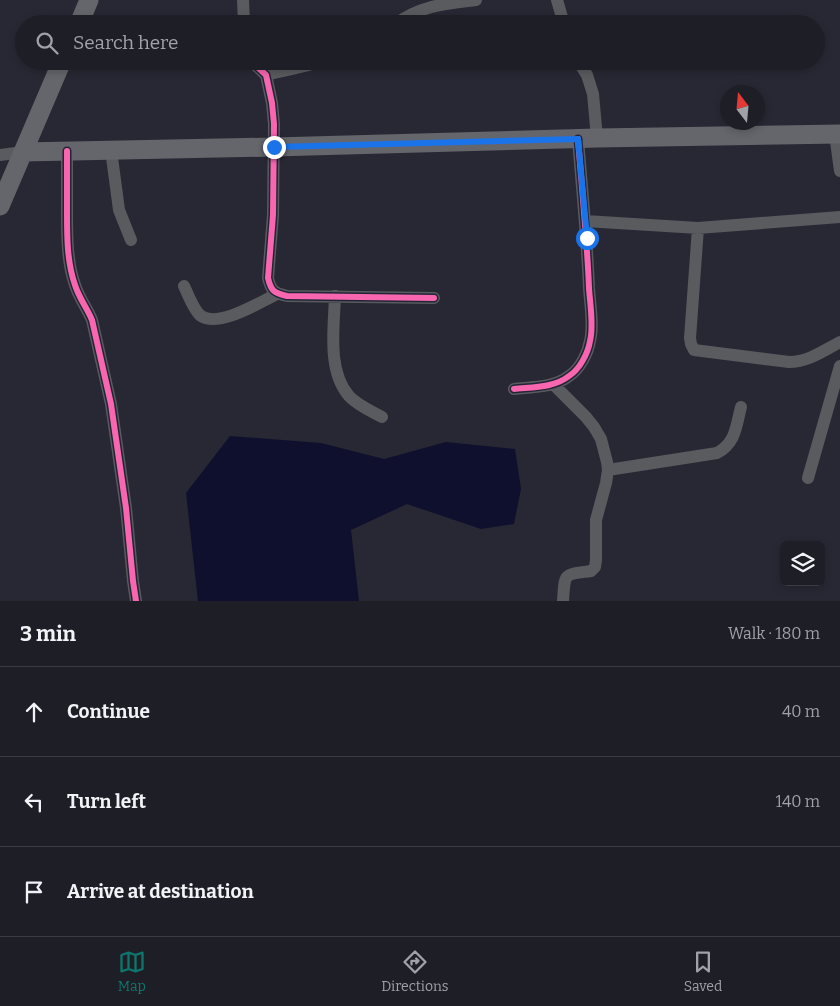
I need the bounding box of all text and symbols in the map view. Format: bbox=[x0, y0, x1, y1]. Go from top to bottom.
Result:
search box bbox=[15, 15, 825, 70]
icon: search bbox=[33, 29, 61, 57]
text: Search here bbox=[73, 31, 178, 54]
north arrow bbox=[720, 85, 765, 130]
route end bbox=[263, 136, 286, 159]
route start bbox=[576, 227, 599, 250]
map controls bbox=[780, 541, 825, 586]
button: layers bbox=[780, 541, 825, 586]
text: 3 min bbox=[20, 621, 76, 647]
text: Walk · 180 m bbox=[728, 624, 820, 643]
icon: ahead bbox=[20, 698, 48, 726]
text: Continue bbox=[67, 700, 150, 723]
text: 40 m bbox=[782, 702, 820, 721]
icon: left bbox=[20, 788, 48, 816]
text: Turn left bbox=[67, 790, 146, 813]
text: 140 m bbox=[775, 792, 820, 811]
icon: arrive bbox=[20, 878, 48, 906]
text: Arrive at destination bbox=[67, 880, 254, 903]
tab: Map bbox=[118, 948, 146, 995]
tab: Directions bbox=[381, 948, 449, 995]
tab: Saved bbox=[684, 948, 722, 995]

